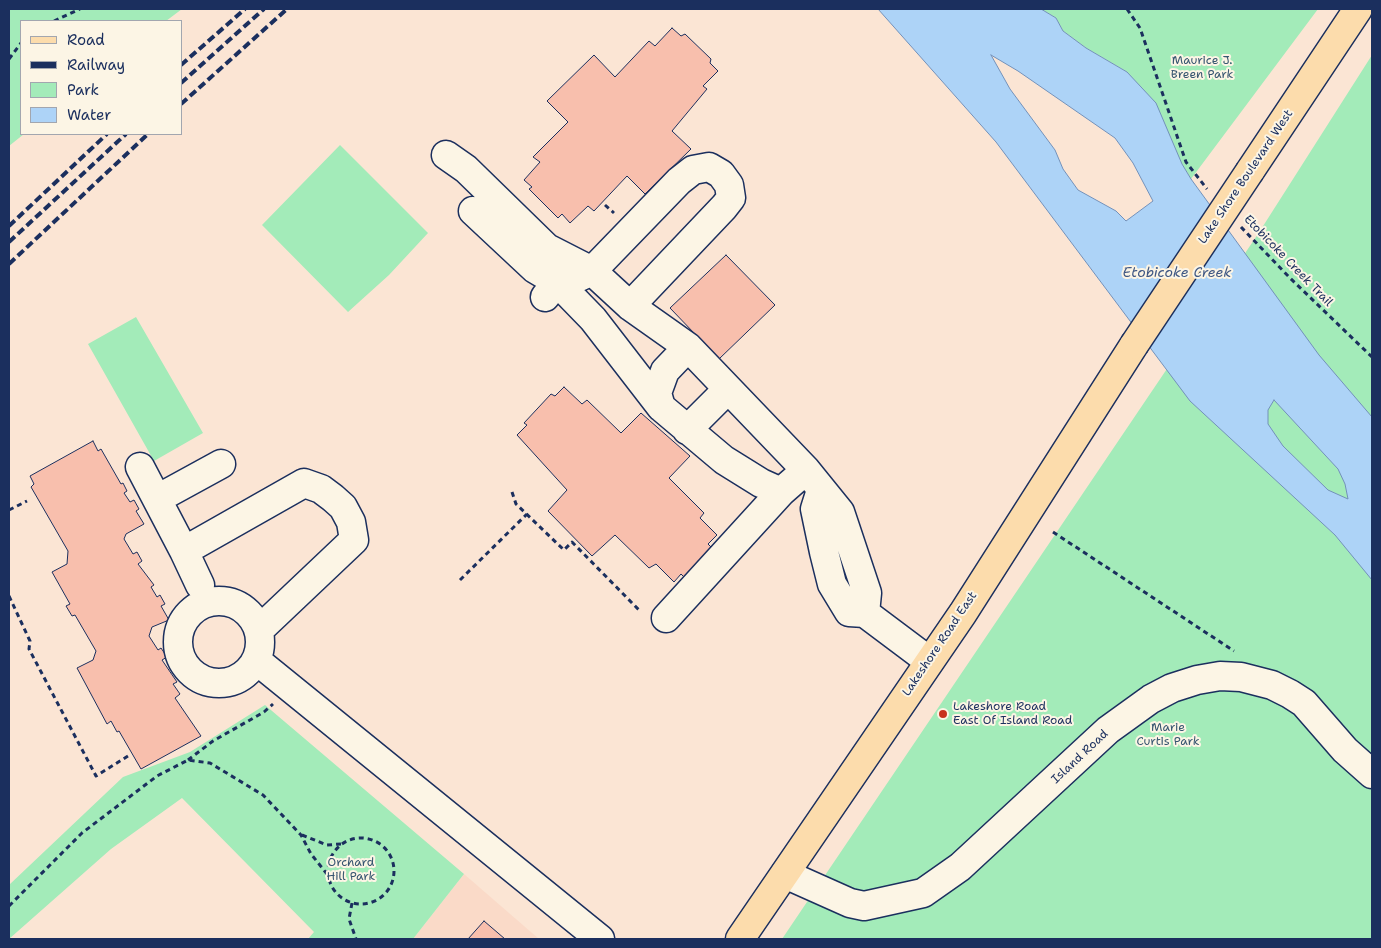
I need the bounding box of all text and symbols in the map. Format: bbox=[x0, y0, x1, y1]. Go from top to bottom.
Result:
legend bbox=[20, 20, 182, 135]
text: Road bbox=[67, 30, 105, 50]
park label: Maurice J. Breen Park bbox=[1171, 54, 1233, 82]
text: Railway bbox=[67, 55, 125, 75]
text: Park bbox=[67, 80, 99, 100]
text: Water bbox=[67, 105, 111, 125]
street label: Lake Shore Boulevard West bbox=[1196, 107, 1296, 247]
street label: Etobicoke Creek Trail bbox=[1241, 212, 1335, 310]
water label: Etobicoke Creek bbox=[1123, 265, 1231, 281]
street label: Lakeshore Road East bbox=[900, 589, 980, 699]
place label: Lakeshore Road East Of Island Road bbox=[953, 700, 1072, 728]
marker: Lakeshore Road East Of Island Road bbox=[937, 708, 949, 720]
park label: Marie Curtis Park bbox=[1136, 721, 1200, 749]
street label: Island Road bbox=[1049, 727, 1111, 787]
park label: Orchard Hill Park bbox=[326, 856, 376, 884]

